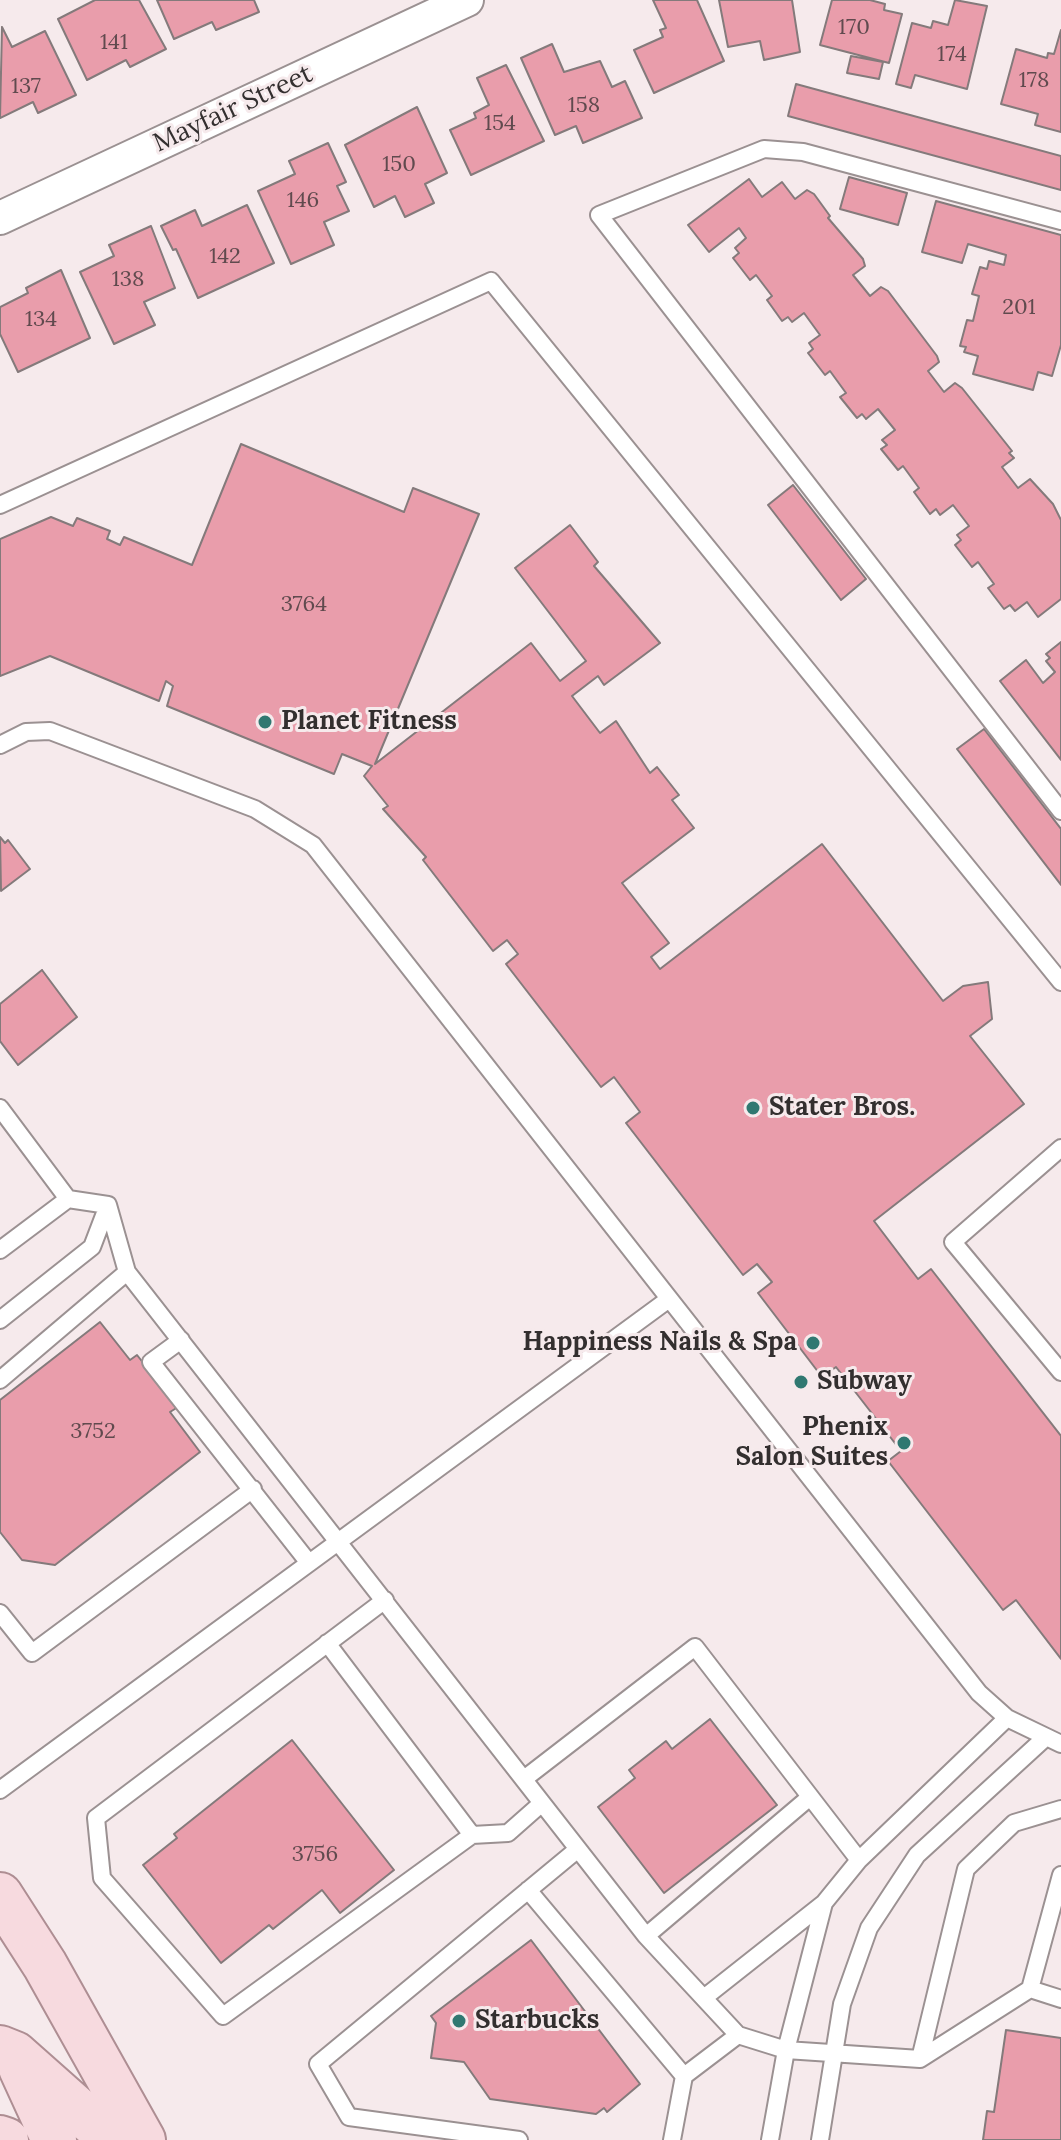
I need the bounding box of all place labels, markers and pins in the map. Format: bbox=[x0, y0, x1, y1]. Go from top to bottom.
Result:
place label: Planet Fitness bbox=[281, 706, 457, 738]
marker: Planet Fitness bbox=[256, 713, 274, 731]
place label: Stater Bros. bbox=[769, 1092, 915, 1124]
marker: Stater Bros. bbox=[744, 1099, 762, 1117]
place label: Happiness Nails & Spa bbox=[522, 1327, 797, 1359]
marker: Happiness Nails & Spa bbox=[804, 1334, 822, 1352]
place label: Subway bbox=[817, 1366, 912, 1398]
marker: Subway bbox=[792, 1373, 810, 1391]
place label: Phenix Salon Suites bbox=[735, 1412, 888, 1474]
marker: Phenix Salon Suites bbox=[895, 1434, 913, 1452]
place label: Starbucks bbox=[475, 2005, 599, 2037]
marker: Starbucks bbox=[450, 2012, 468, 2030]

